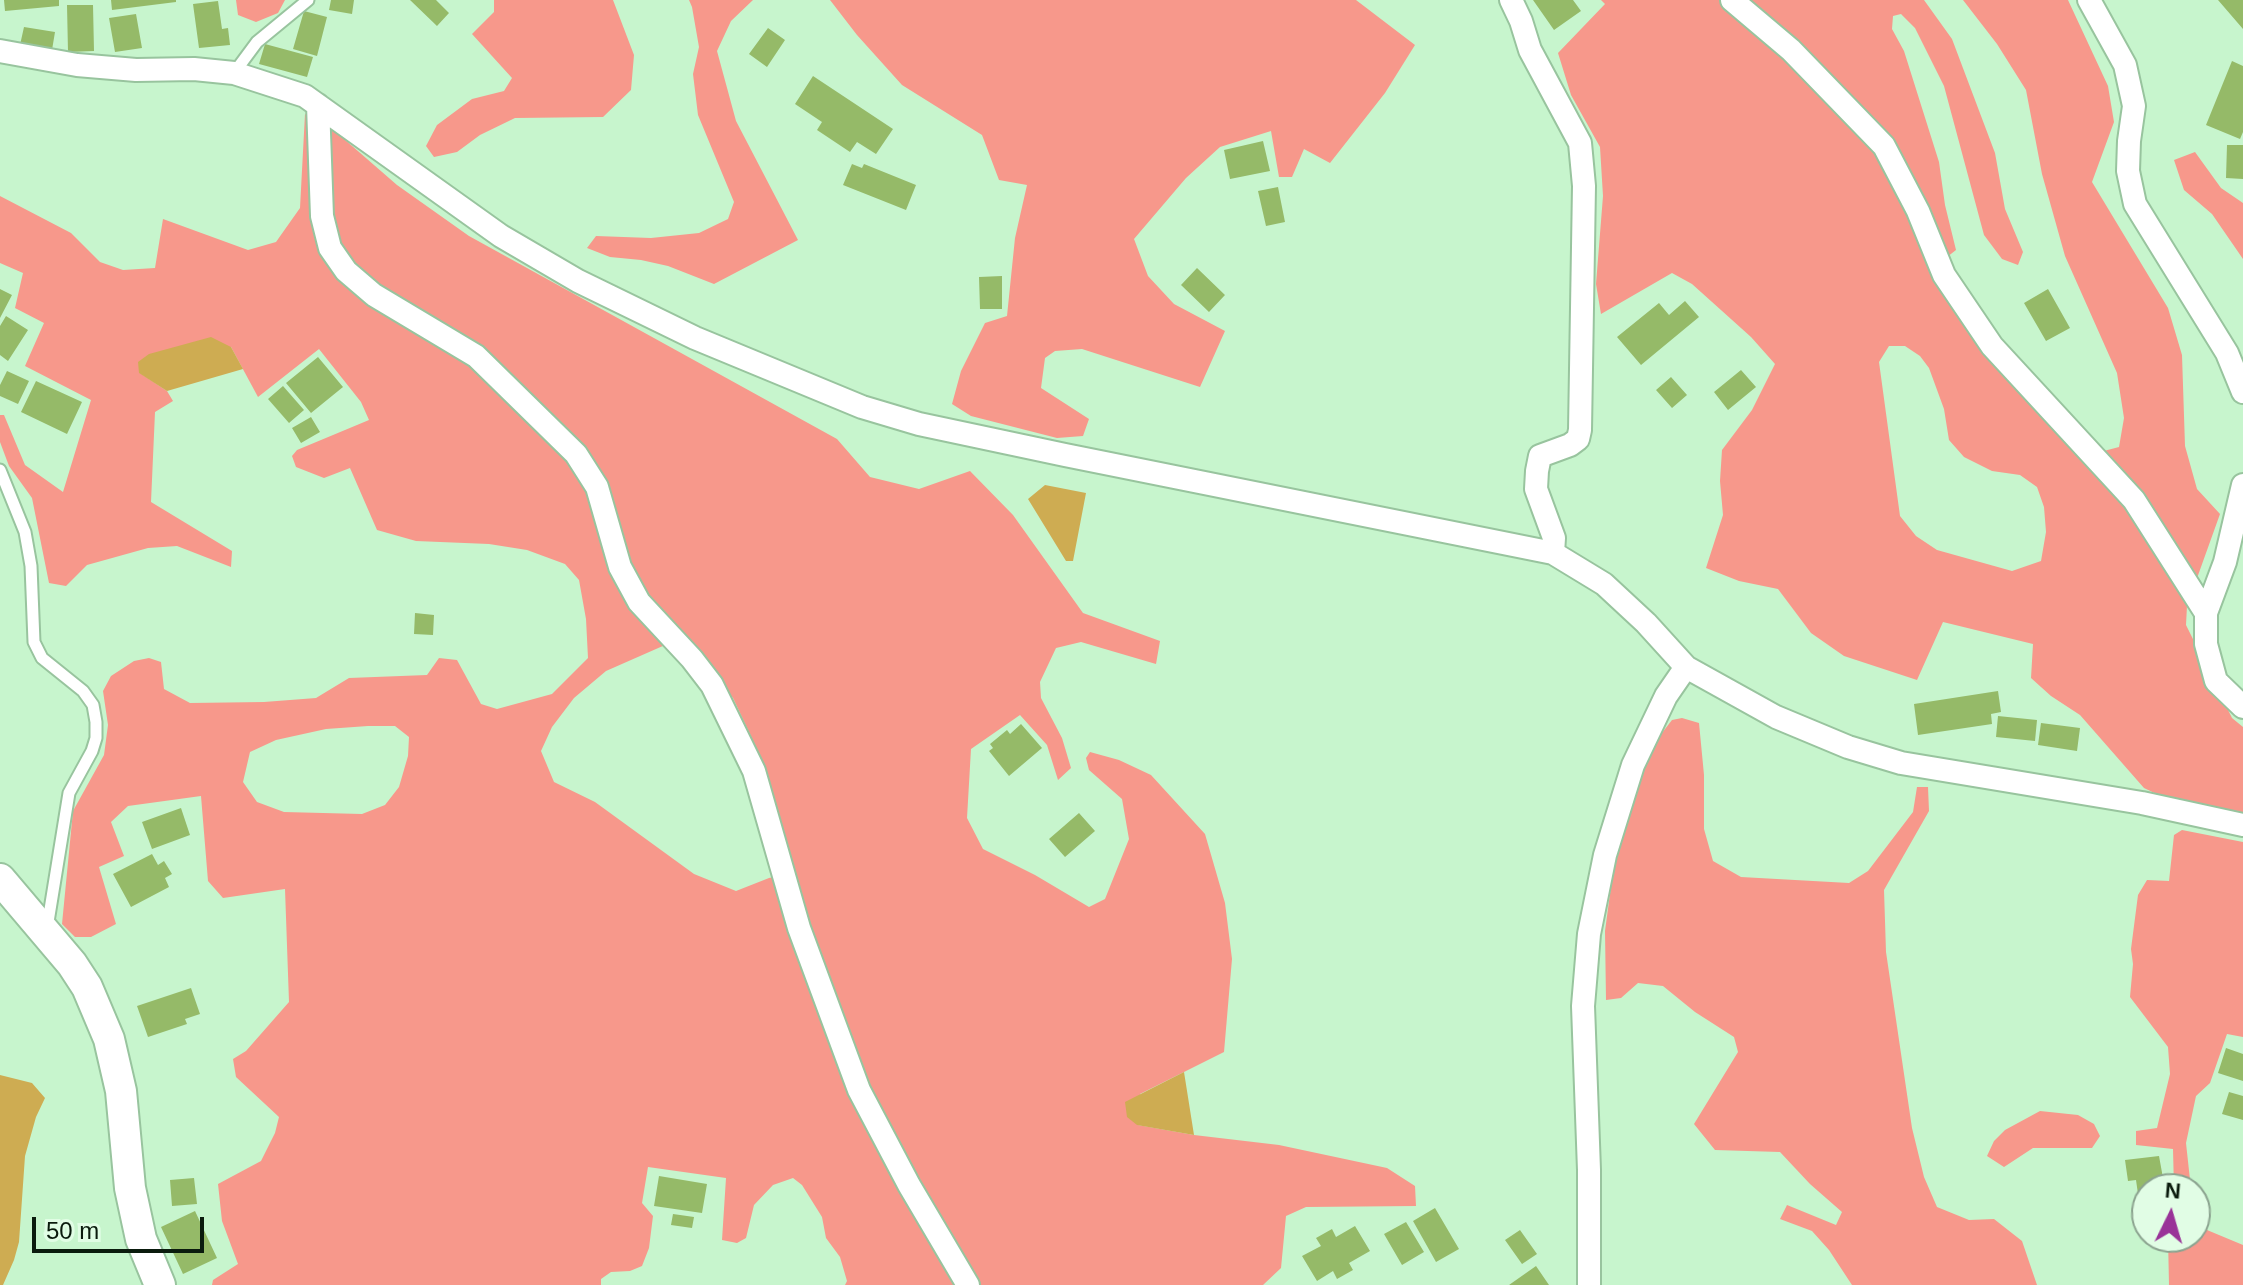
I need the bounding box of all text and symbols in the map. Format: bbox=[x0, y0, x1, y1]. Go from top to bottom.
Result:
north arrow bbox=[2131, 1173, 2211, 1253]
text: N bbox=[2164, 1177, 2182, 1204]
scale bar bbox=[36, 1201, 208, 1251]
text: 50 m bbox=[46, 1217, 99, 1244]

